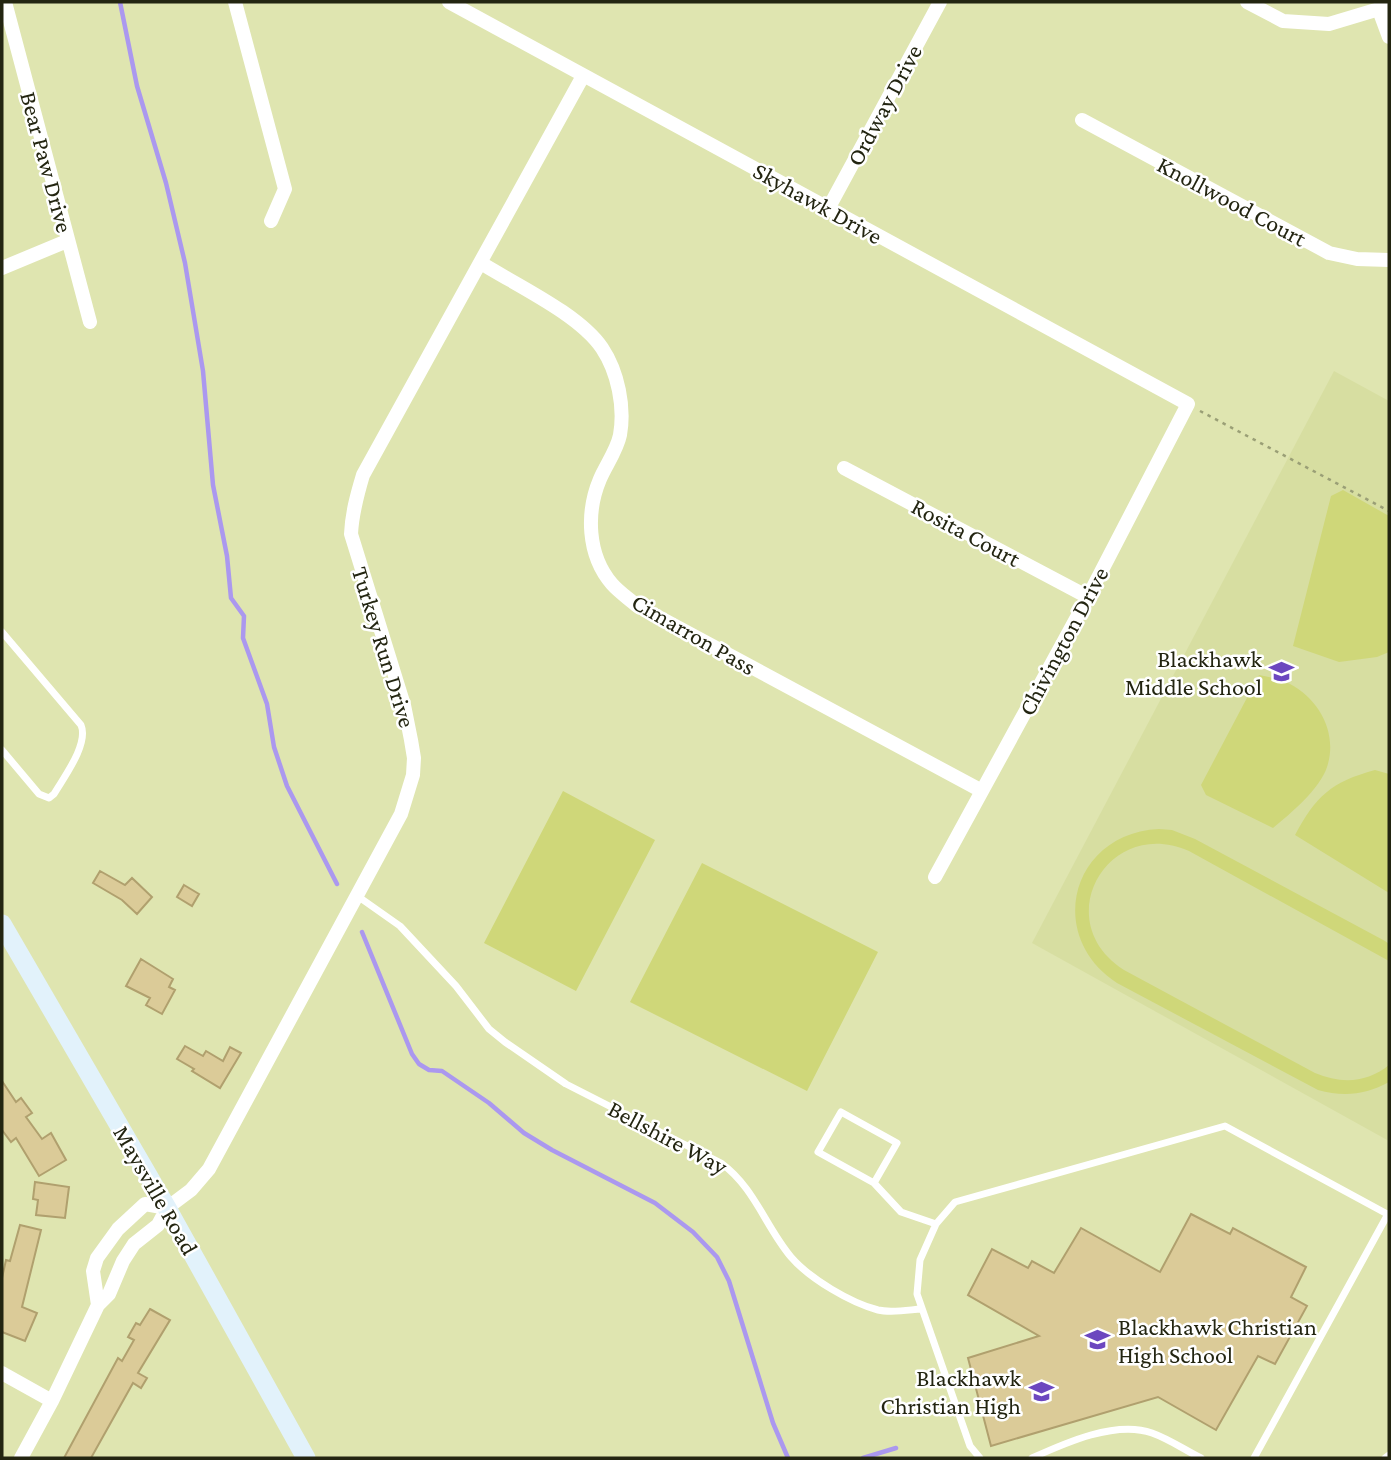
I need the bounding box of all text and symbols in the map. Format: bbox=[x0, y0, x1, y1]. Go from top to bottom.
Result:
street label: Ordway Drive bbox=[841, 40, 927, 170]
street label: Bear Paw Drive bbox=[15, 89, 79, 235]
street label: Knollwood Court bbox=[1153, 150, 1312, 252]
street label: Skyhawk Drive bbox=[749, 157, 887, 249]
street label: Rosita Court bbox=[907, 492, 1026, 572]
street label: Chivington Drive bbox=[1012, 562, 1114, 720]
street label: Turkey Run Drive bbox=[347, 563, 421, 731]
street label: Cimarron Pass bbox=[627, 588, 761, 680]
place label: Blackhawk Middle School bbox=[1125, 645, 1263, 700]
school or university icon: Blackhawk Middle School bbox=[1268, 658, 1296, 686]
street label: Bellshire Way bbox=[604, 1094, 733, 1180]
street label: Maysville Road bbox=[108, 1121, 204, 1260]
place label: Blackhawk Christian High School bbox=[1118, 1313, 1317, 1368]
school or university icon: Blackhawk Christian High School bbox=[1084, 1326, 1112, 1354]
place label: Blackhawk Christian High bbox=[880, 1364, 1022, 1419]
school or university icon: Blackhawk Christian High bbox=[1027, 1377, 1055, 1405]

